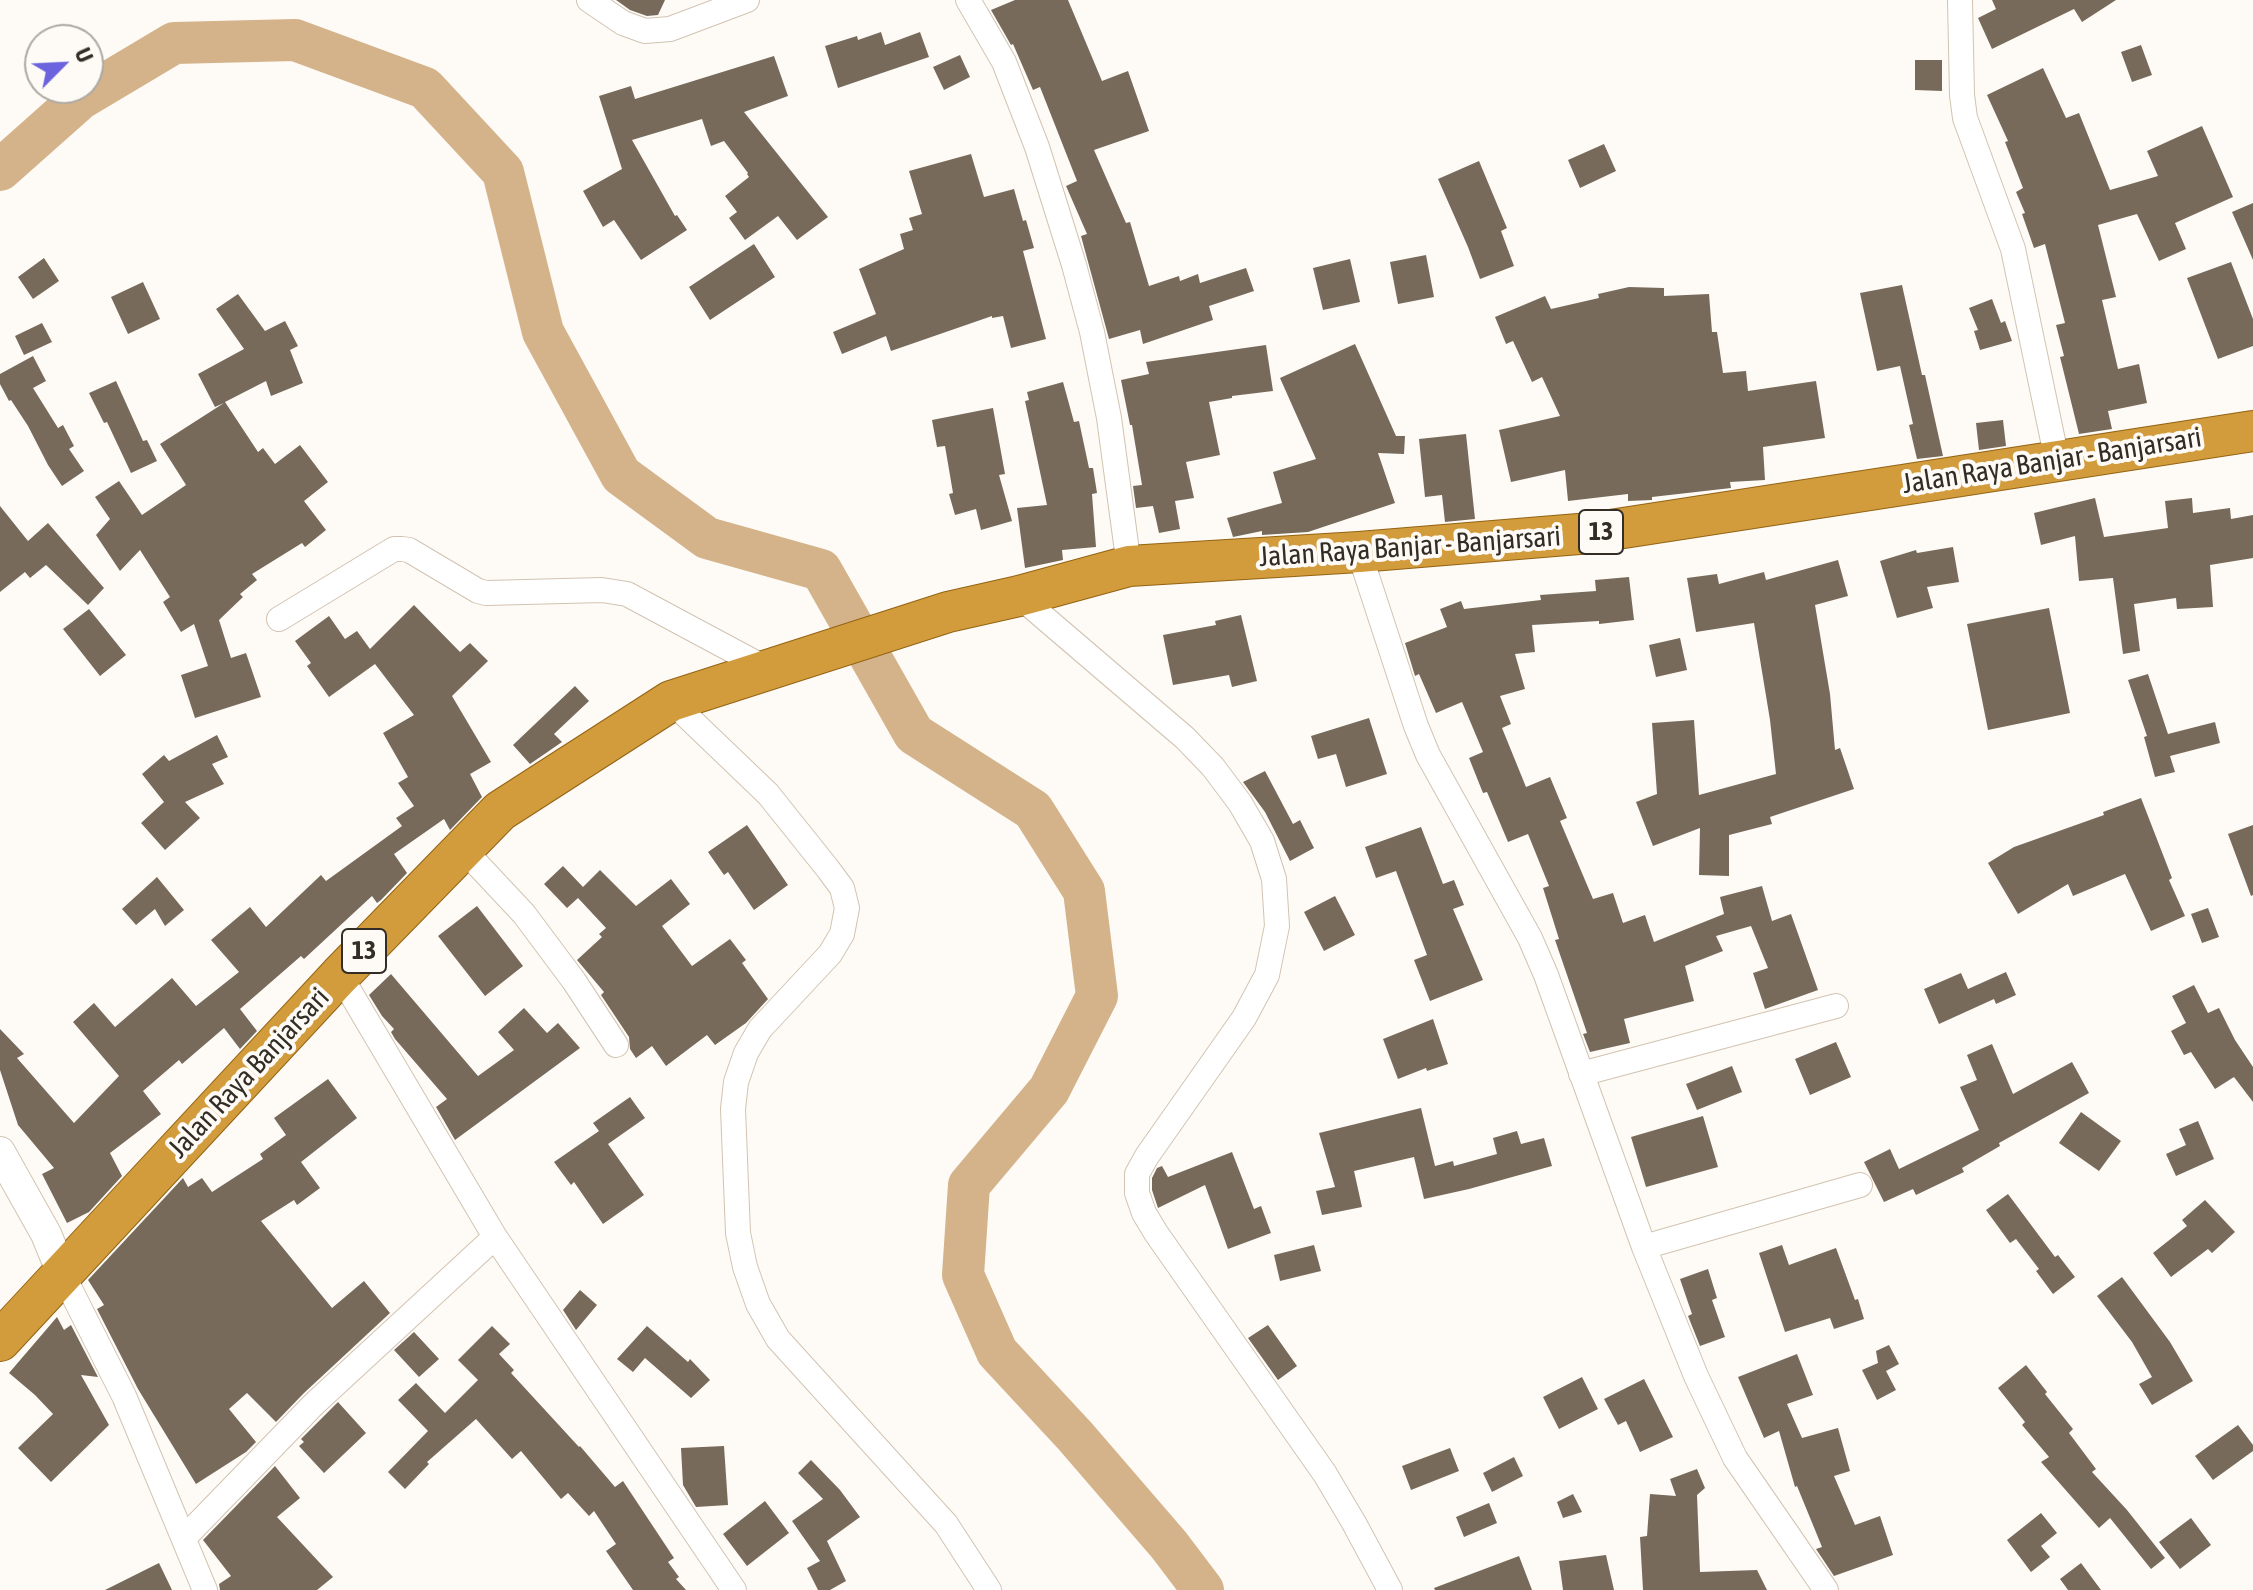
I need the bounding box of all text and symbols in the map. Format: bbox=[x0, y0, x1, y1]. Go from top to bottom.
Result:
north arrow bbox=[24, 24, 104, 104]
text: U bbox=[70, 44, 99, 66]
street label: Jalan Raya Banjar - Banjarsari bbox=[1900, 421, 2204, 501]
road number: 13 bbox=[1579, 510, 1623, 554]
street label: Jalan Raya Banjar - Banjarsari bbox=[1258, 520, 1562, 574]
road number: 13 bbox=[342, 929, 386, 973]
street label: Jalan Raya Banjarsari bbox=[162, 981, 336, 1165]

